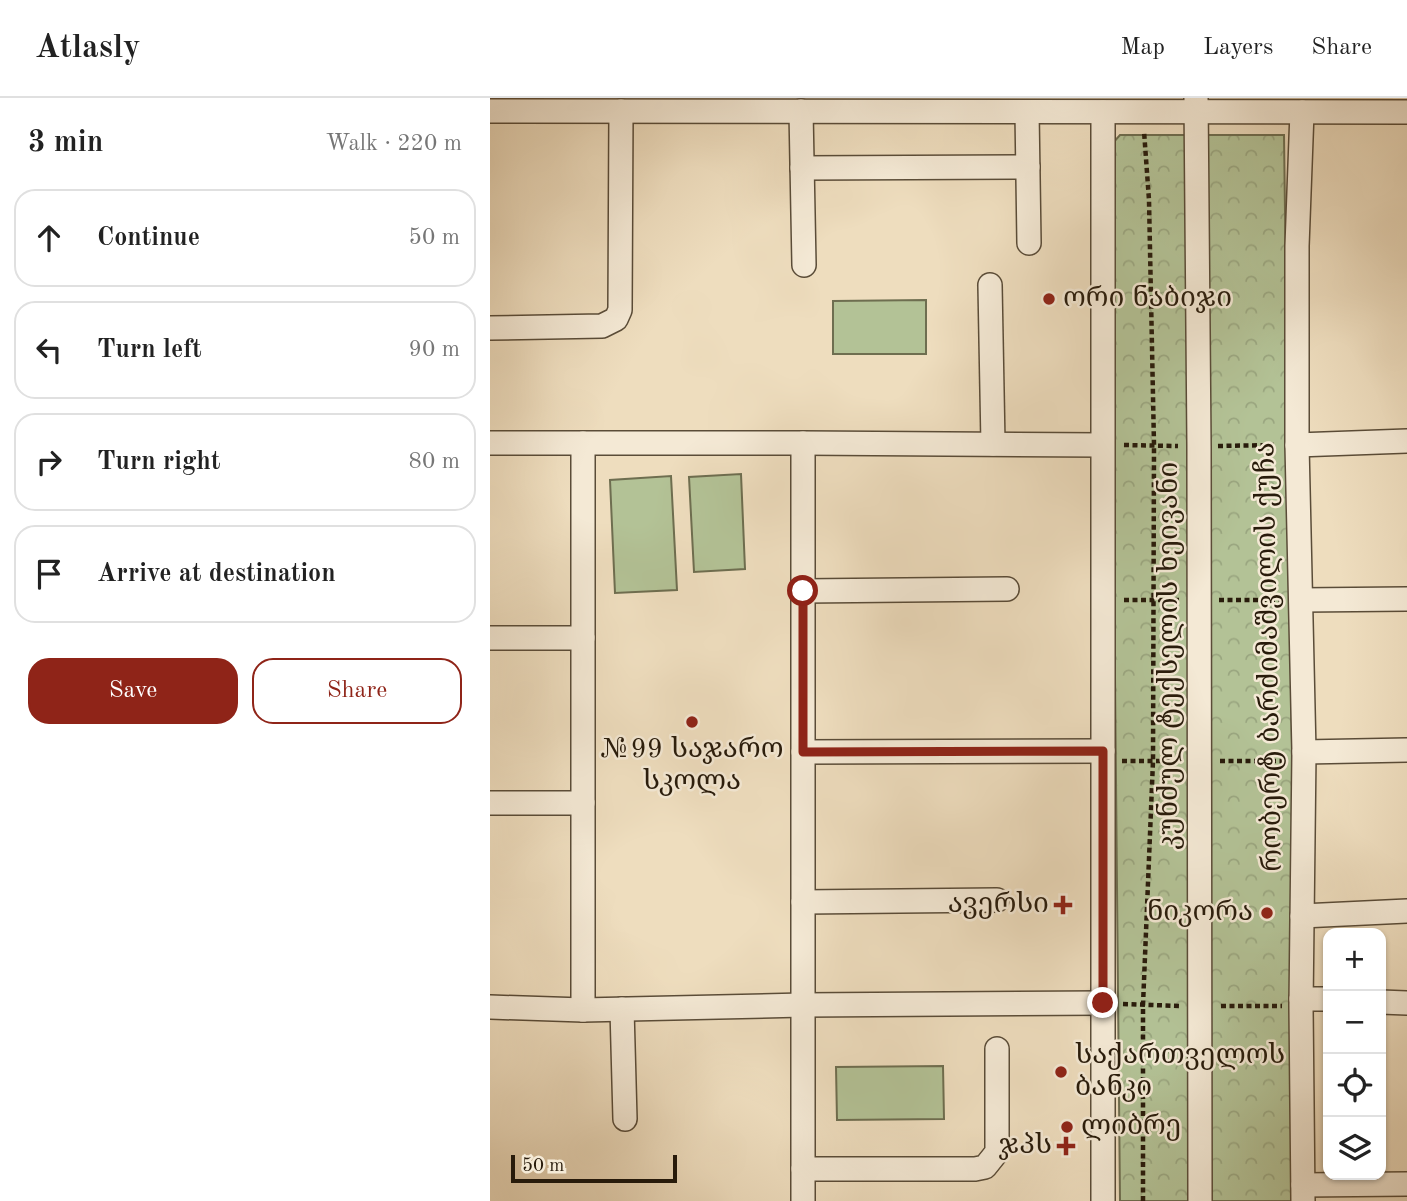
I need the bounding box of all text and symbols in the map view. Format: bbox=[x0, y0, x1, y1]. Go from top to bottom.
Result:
text: Atlasly bbox=[35, 32, 140, 65]
text: Map bbox=[1121, 36, 1165, 60]
text: Layers bbox=[1203, 36, 1273, 60]
text: Share bbox=[1311, 36, 1372, 60]
text: 3 min bbox=[28, 128, 103, 158]
text: Walk · 220 m bbox=[326, 132, 462, 155]
icon: ahead bbox=[30, 219, 68, 257]
text: Continue bbox=[97, 225, 200, 251]
text: 50 m bbox=[409, 226, 460, 249]
place label: ორი ნაბიჯი bbox=[1063, 284, 1232, 313]
marker: ორი ნაბიჯი bbox=[1041, 291, 1057, 307]
icon: left bbox=[30, 331, 68, 369]
text: Turn left bbox=[97, 337, 202, 363]
text: 90 m bbox=[409, 338, 460, 361]
street label: რობერტ ბარძიმაშვილის ქუჩა bbox=[1252, 442, 1288, 872]
icon: right bbox=[30, 443, 68, 481]
text: Turn right bbox=[97, 449, 220, 475]
text: 80 m bbox=[409, 450, 460, 473]
street label: კუნძულ ტექსელის ხეივანი bbox=[1155, 462, 1184, 850]
icon: arrive bbox=[30, 555, 68, 593]
text: Arrive at destination bbox=[97, 561, 336, 587]
route start bbox=[787, 575, 818, 606]
button: Save bbox=[28, 658, 238, 724]
button: Share bbox=[252, 658, 462, 724]
marker: №99 საჯარო სკოლა bbox=[684, 714, 700, 730]
place label: №99 საჯარო სკოლა bbox=[601, 736, 783, 796]
place label: ავერსი bbox=[948, 891, 1049, 919]
marker: ავერსი bbox=[1055, 897, 1071, 913]
place label: ნიკორა bbox=[1147, 898, 1253, 927]
marker: ნიკორა bbox=[1259, 905, 1275, 921]
map controls bbox=[1323, 928, 1386, 1180]
button: + bbox=[1323, 928, 1386, 991]
route end bbox=[1087, 987, 1118, 1018]
button: − bbox=[1323, 991, 1386, 1054]
place label: საქართველოს ბანკი bbox=[1075, 1042, 1285, 1102]
button: locate bbox=[1323, 1054, 1386, 1117]
marker: საქართველოს ბანკი bbox=[1053, 1064, 1069, 1080]
place label: ლიბრე bbox=[1081, 1113, 1181, 1141]
button: layers bbox=[1323, 1117, 1386, 1180]
marker: ლიბრე bbox=[1059, 1119, 1075, 1135]
place label: ჯპს bbox=[998, 1132, 1052, 1160]
marker: ჯპს bbox=[1058, 1138, 1074, 1154]
scale bar bbox=[511, 1152, 677, 1184]
text: 50 m bbox=[522, 1157, 564, 1176]

